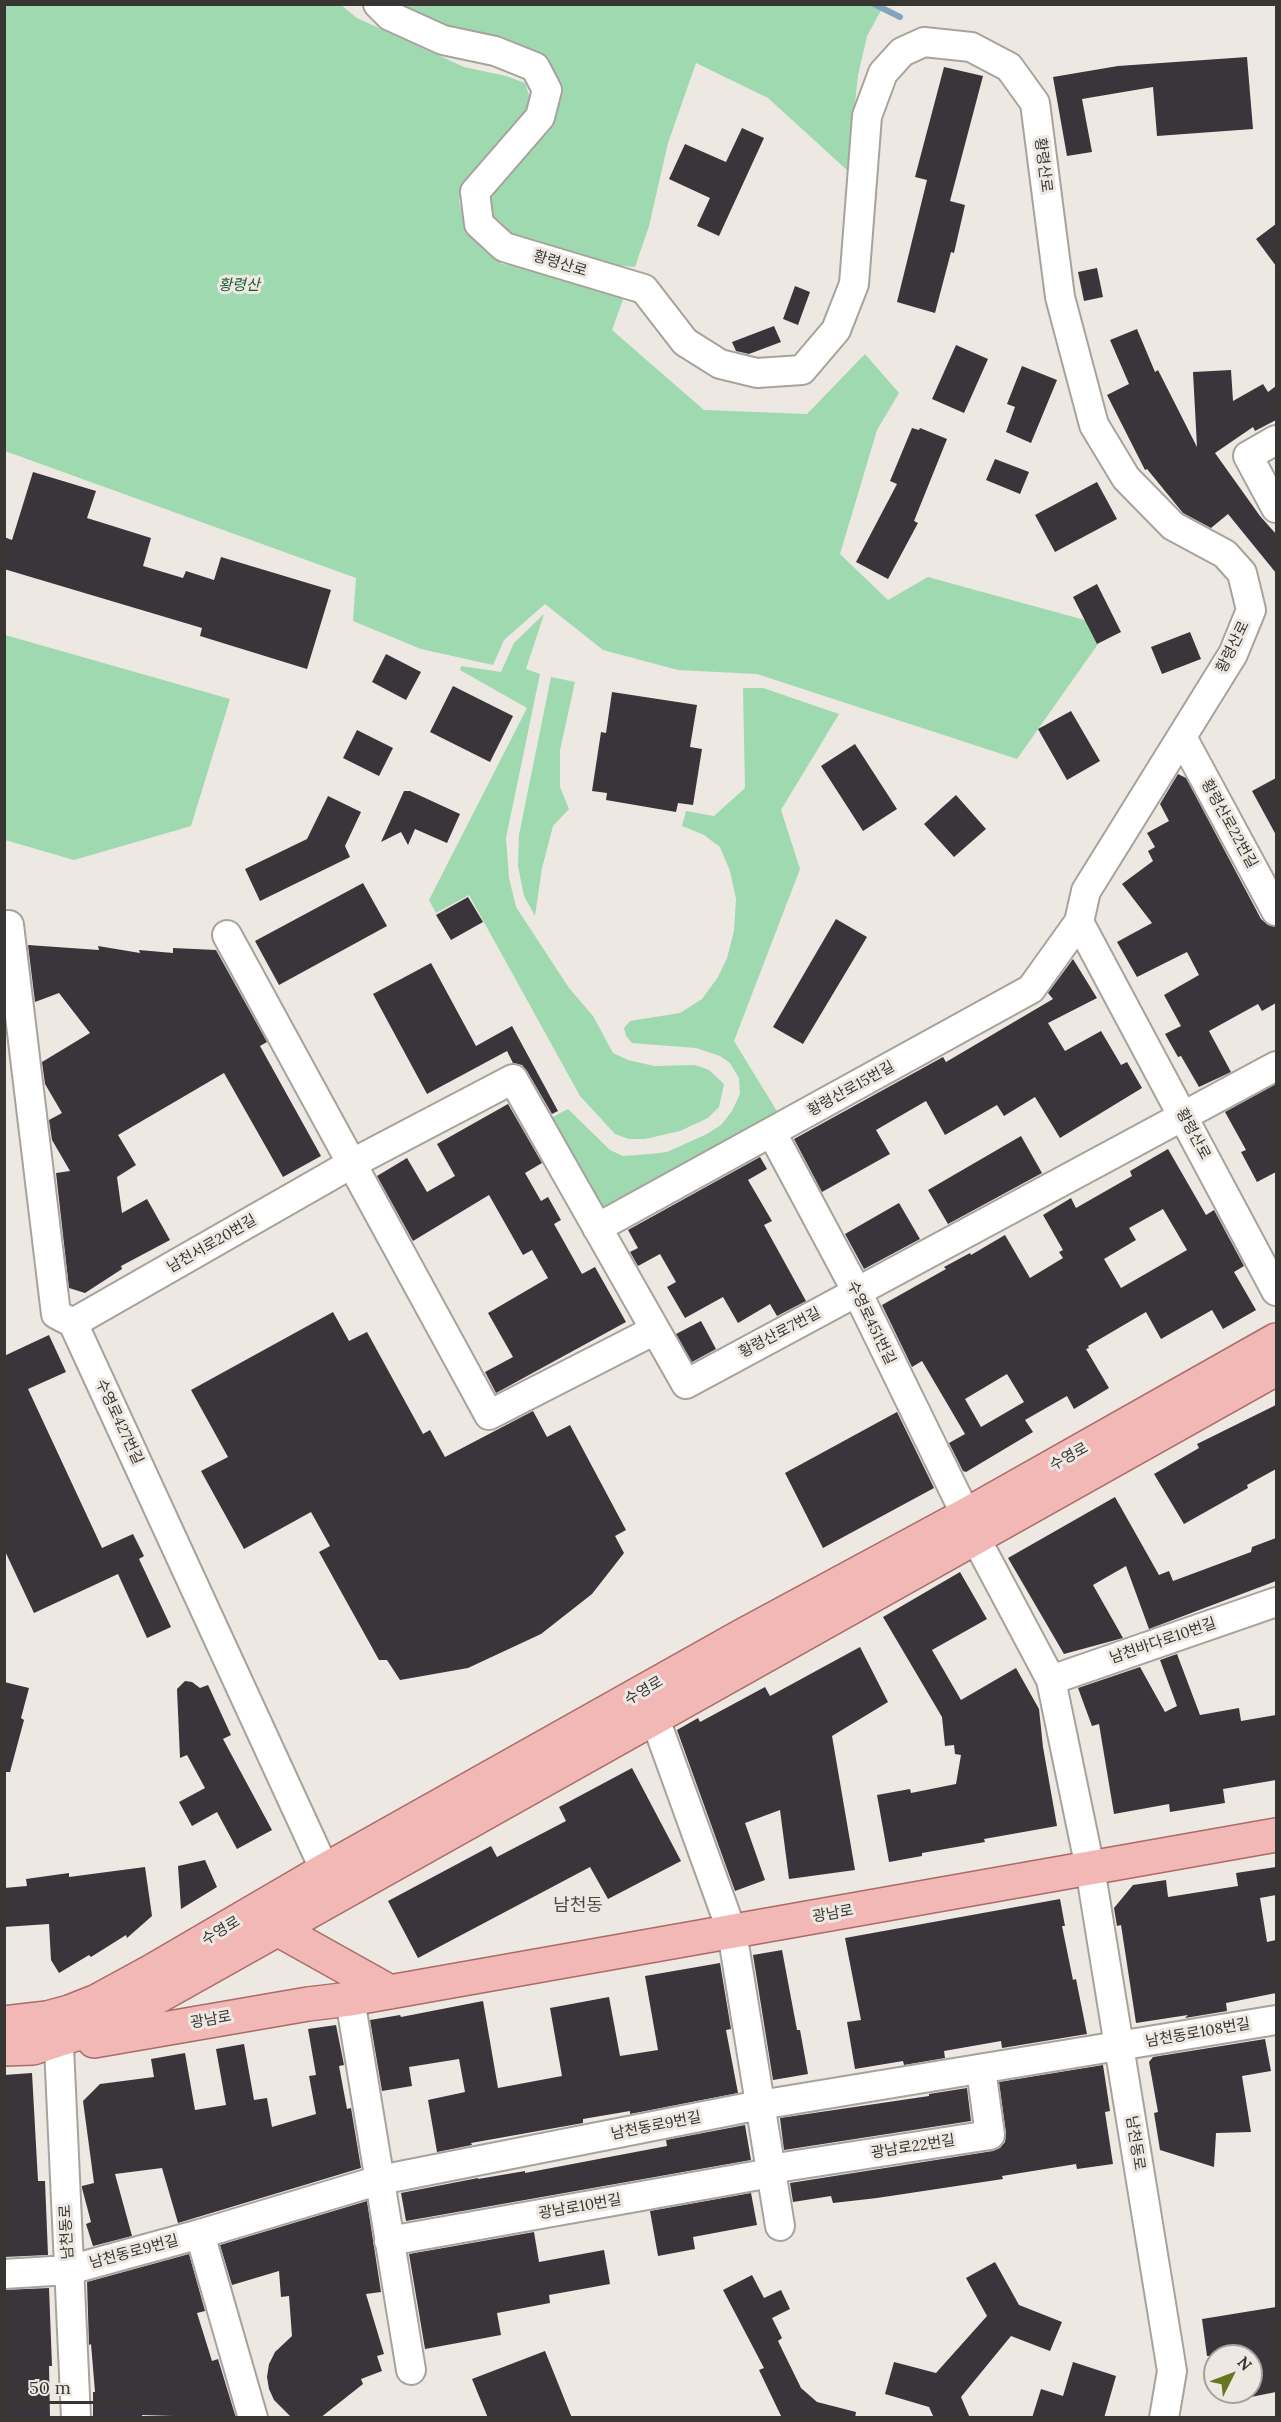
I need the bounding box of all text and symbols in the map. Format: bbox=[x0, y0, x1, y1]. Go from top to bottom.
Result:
street label: 황령산로 bbox=[1031, 137, 1055, 193]
street label: 황령산로 bbox=[531, 247, 589, 281]
park label: 황령산 bbox=[218, 277, 260, 295]
street label: 황령산로 bbox=[1213, 618, 1253, 676]
street label: 황령산로22번길 bbox=[1197, 776, 1261, 872]
street label: 황령산로15번길 bbox=[804, 1058, 898, 1120]
street label: 황령산로 bbox=[1172, 1105, 1214, 1163]
street label: 남천서로20번길 bbox=[164, 1211, 260, 1277]
street label: 수영로451번길 bbox=[843, 1278, 899, 1368]
street label: 황령산로7번길 bbox=[736, 1304, 824, 1362]
street label: 수영로427번길 bbox=[91, 1376, 147, 1468]
street label: 수영로 bbox=[1047, 1439, 1091, 1475]
street label: 남천바다로10번길 bbox=[1107, 1614, 1219, 1668]
street label: 수영로 bbox=[622, 1673, 666, 1709]
district label: 남천동 bbox=[553, 1895, 603, 1917]
street label: 광남로 bbox=[811, 1902, 855, 1926]
street label: 수영로 bbox=[199, 1913, 243, 1949]
street label: 광남로 bbox=[189, 2008, 233, 2032]
street label: 남천동로108번길 bbox=[1144, 2015, 1252, 2051]
street label: 남천동로9번길 bbox=[609, 2108, 703, 2144]
street label: 남천동로 bbox=[1122, 2114, 1148, 2172]
street label: 광남로22번길 bbox=[870, 2131, 956, 2163]
street label: 광남로10번길 bbox=[537, 2191, 623, 2223]
street label: 남천동로 bbox=[57, 2204, 77, 2260]
street label: 남천동로9번길 bbox=[87, 2231, 181, 2273]
north arrow bbox=[1203, 2344, 1263, 2404]
text: N bbox=[1233, 2352, 1256, 2375]
scale bar bbox=[21, 2365, 176, 2403]
text: 50 m bbox=[29, 2376, 71, 2399]

